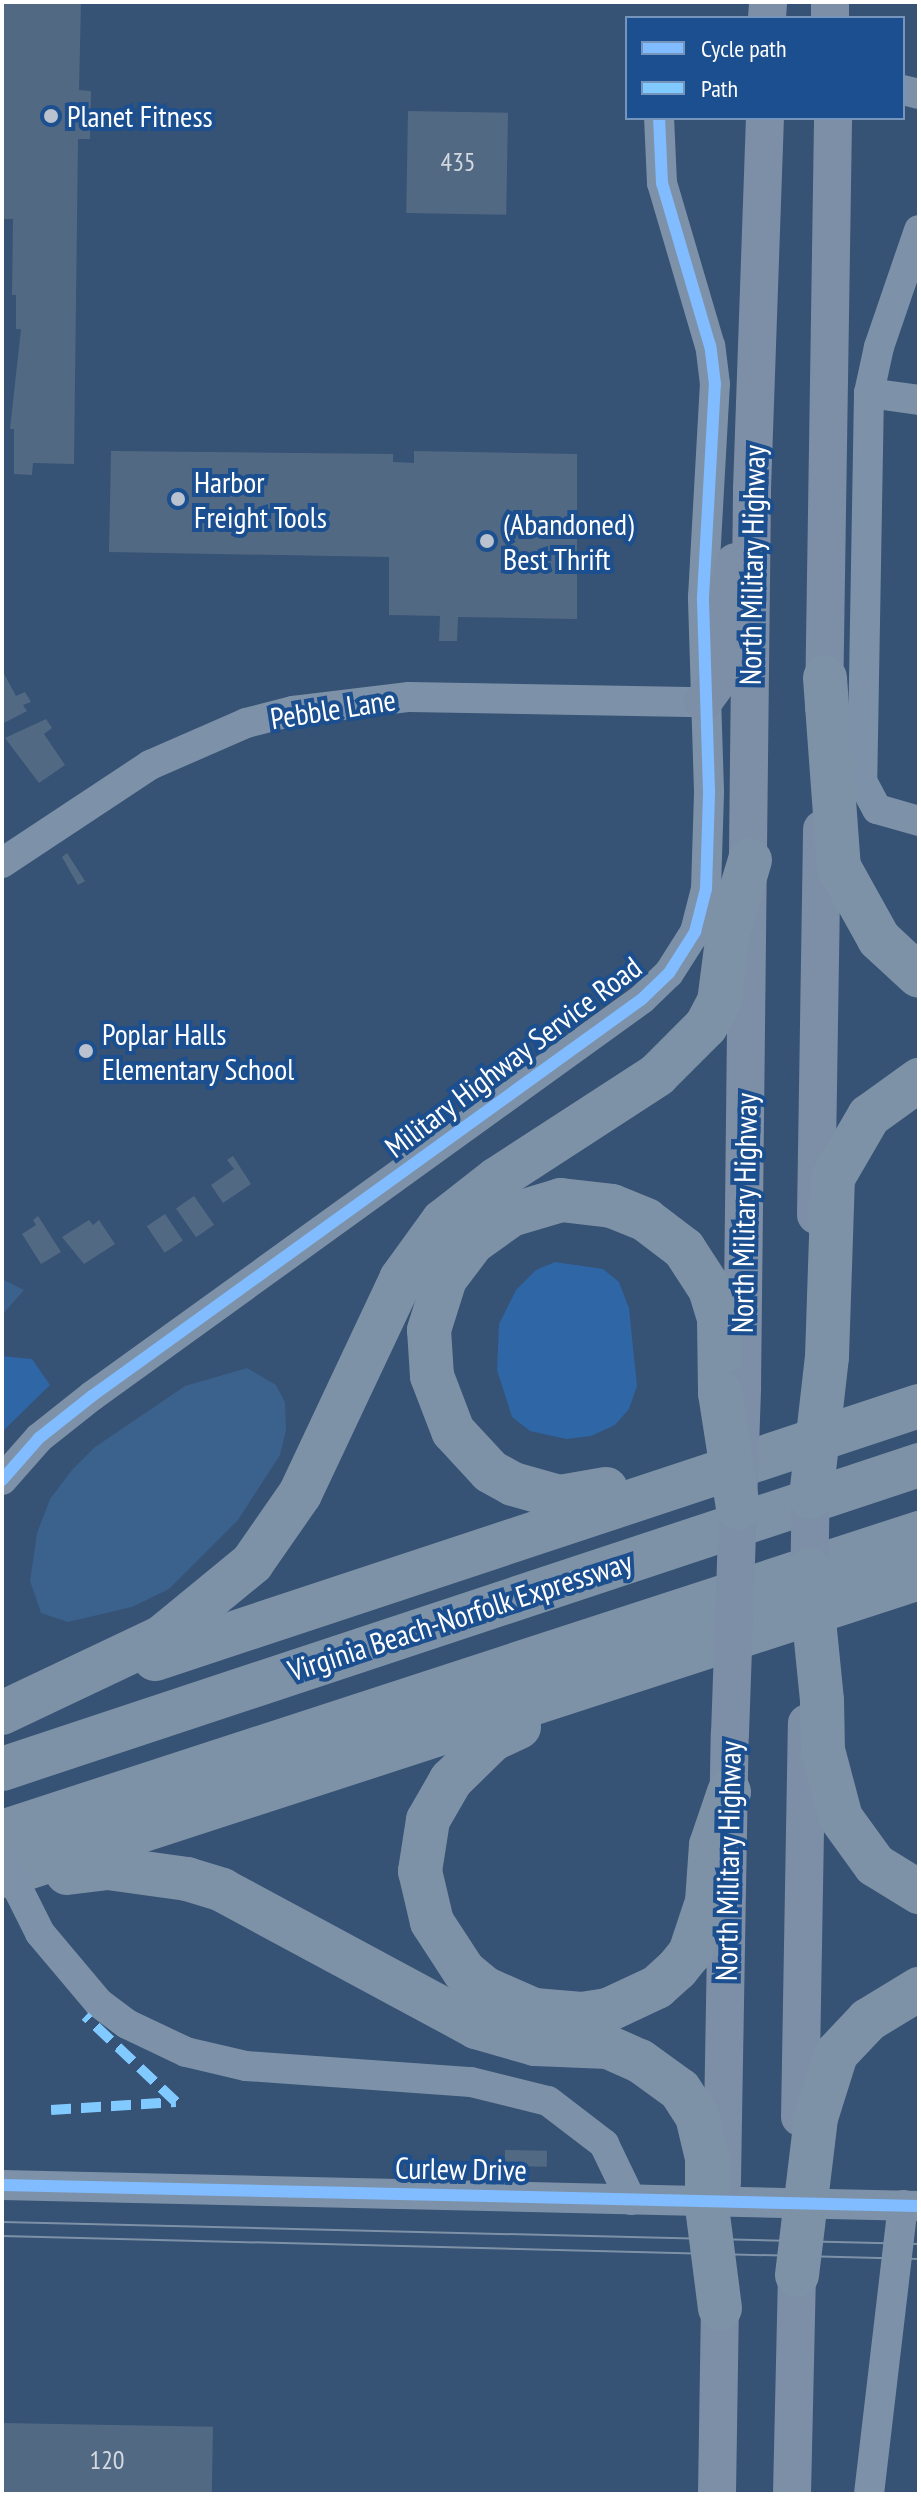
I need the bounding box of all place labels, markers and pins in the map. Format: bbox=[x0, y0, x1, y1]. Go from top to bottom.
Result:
place label: Planet Fitness bbox=[67, 98, 213, 134]
marker: Planet Fitness bbox=[42, 107, 60, 125]
place label: Harbor Freight Tools bbox=[194, 464, 328, 534]
marker: Harbor Freight Tools bbox=[169, 490, 187, 508]
place label: (Abandoned) Best Thrift bbox=[503, 506, 634, 576]
marker: (Abandoned) Best Thrift bbox=[478, 532, 496, 550]
place label: Poplar Halls Elementary School bbox=[102, 1016, 295, 1086]
marker: Poplar Halls Elementary School bbox=[77, 1042, 95, 1060]

